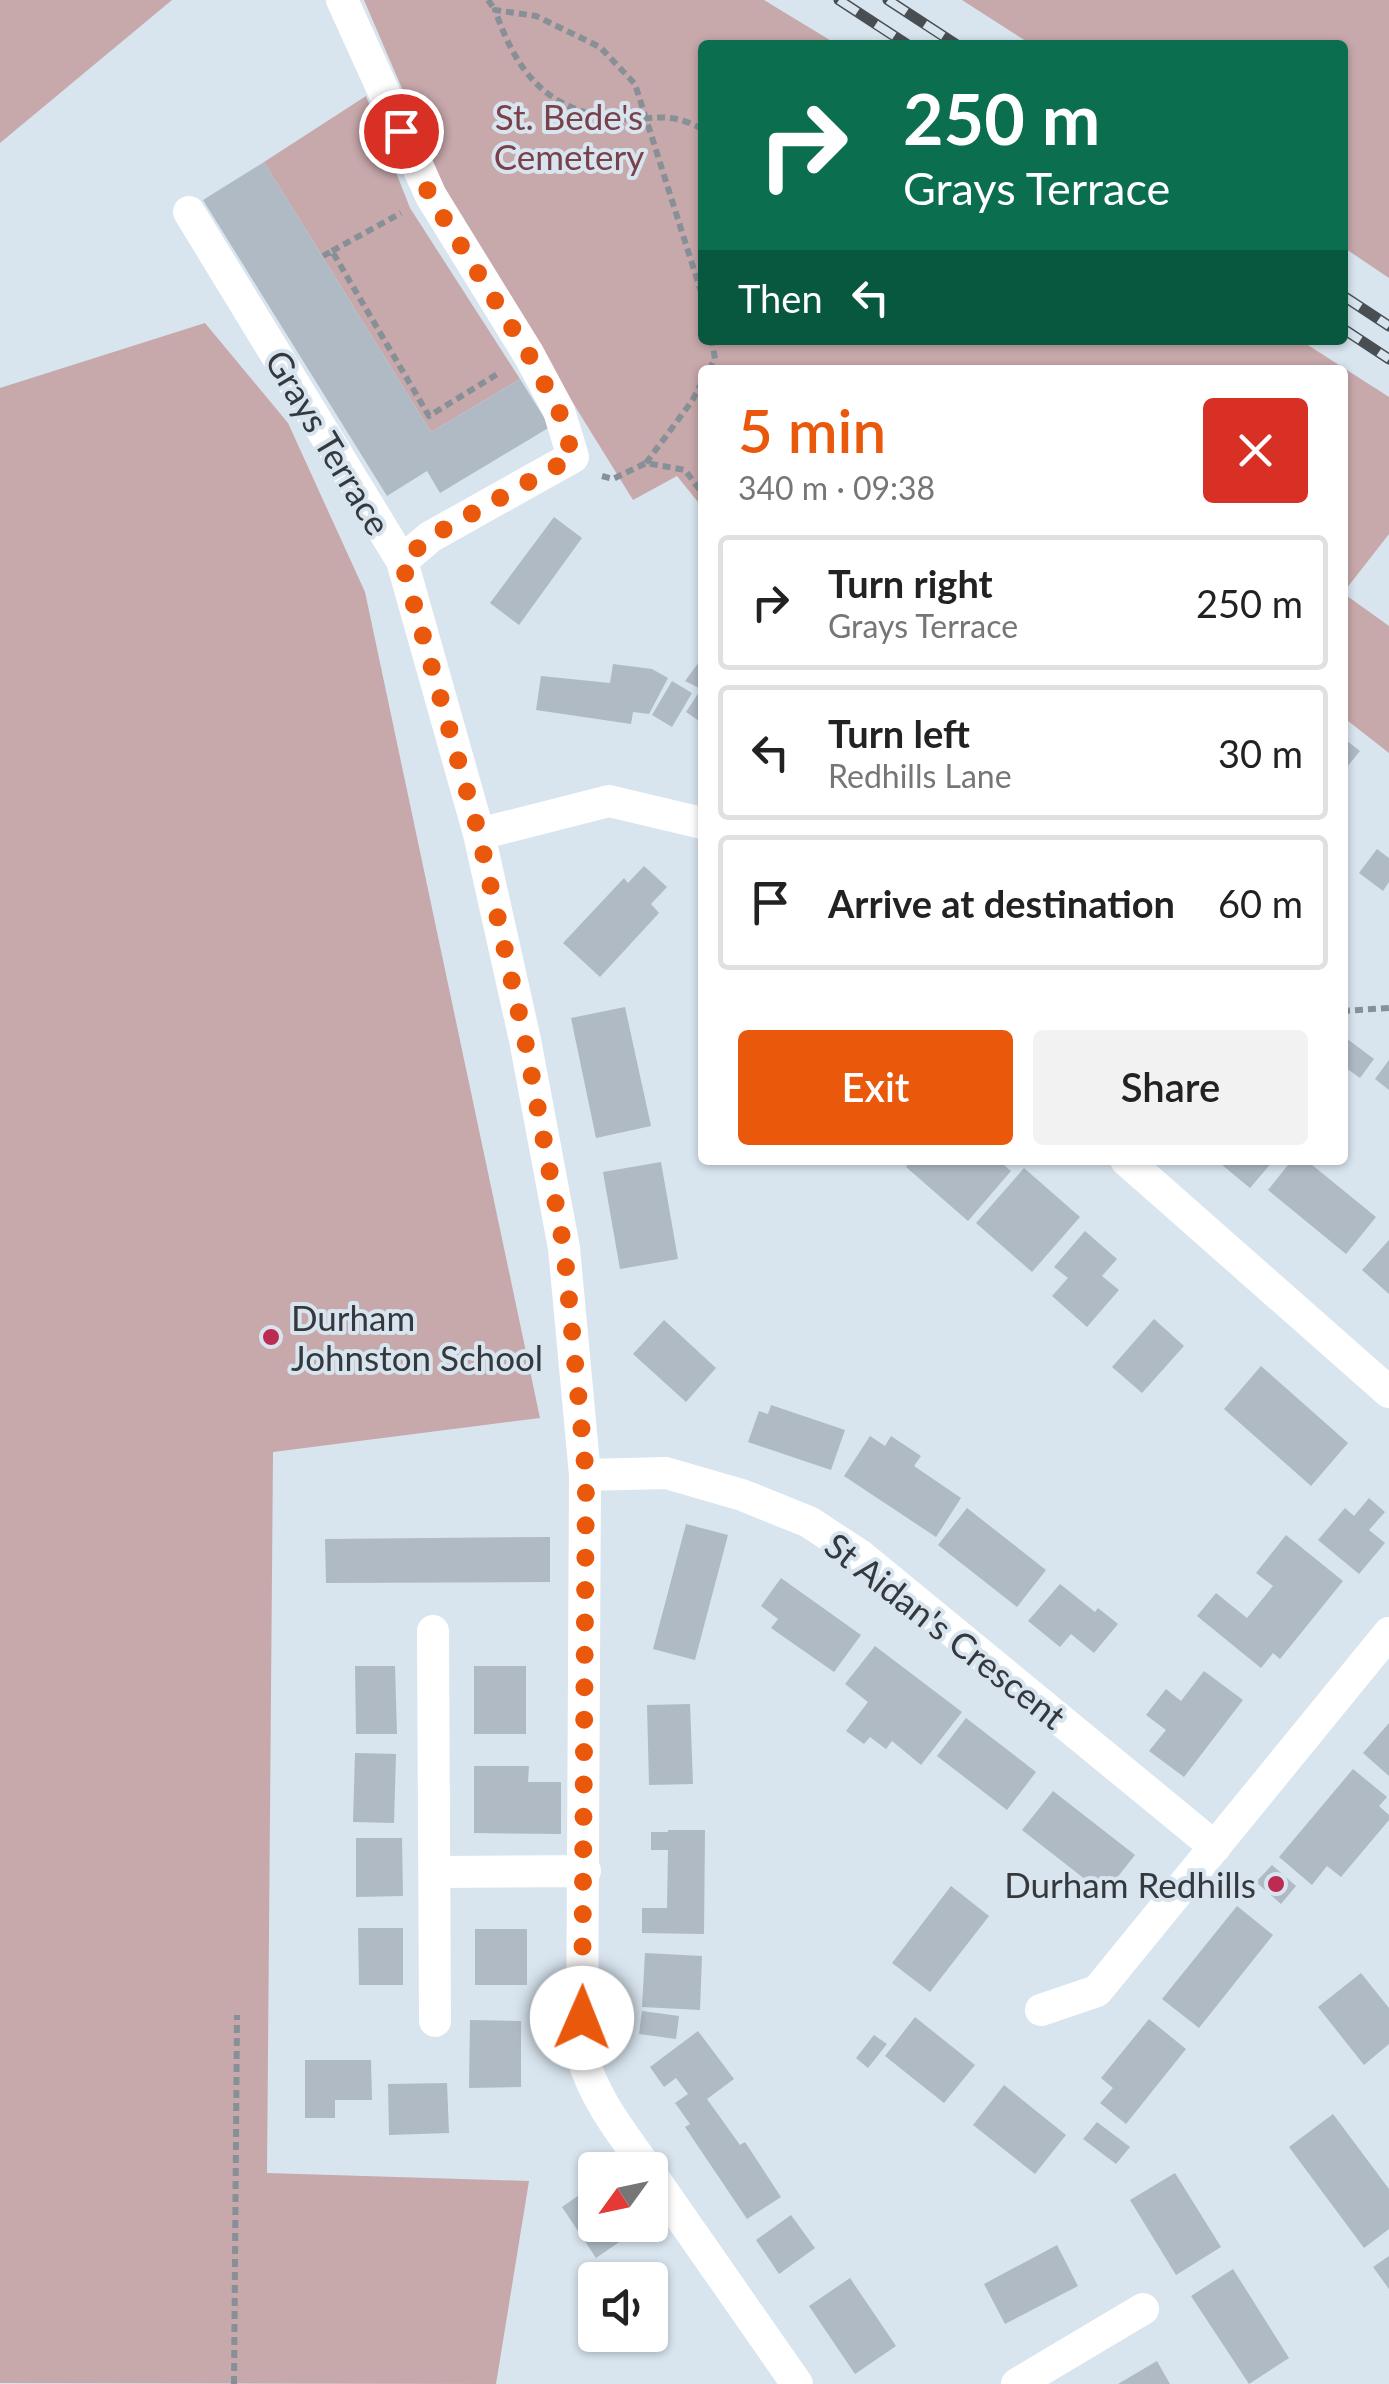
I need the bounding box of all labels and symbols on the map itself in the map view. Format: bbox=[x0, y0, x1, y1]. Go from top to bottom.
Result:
pin bbox=[359, 89, 444, 174]
park label: St. Bede's Cemetery bbox=[494, 95, 644, 177]
street label: Grays Terrace bbox=[257, 342, 401, 542]
place label: Durham Johnston School bbox=[291, 1296, 543, 1378]
marker: Durham Johnston School bbox=[260, 1326, 282, 1348]
street label: St Aidan's Crescent bbox=[817, 1523, 1075, 1737]
place label: Durham Redhills bbox=[1004, 1863, 1256, 1905]
marker: Durham Redhills bbox=[1265, 1873, 1287, 1895]
position arrow bbox=[530, 1966, 634, 2070]
north arrow bbox=[578, 2152, 668, 2242]

